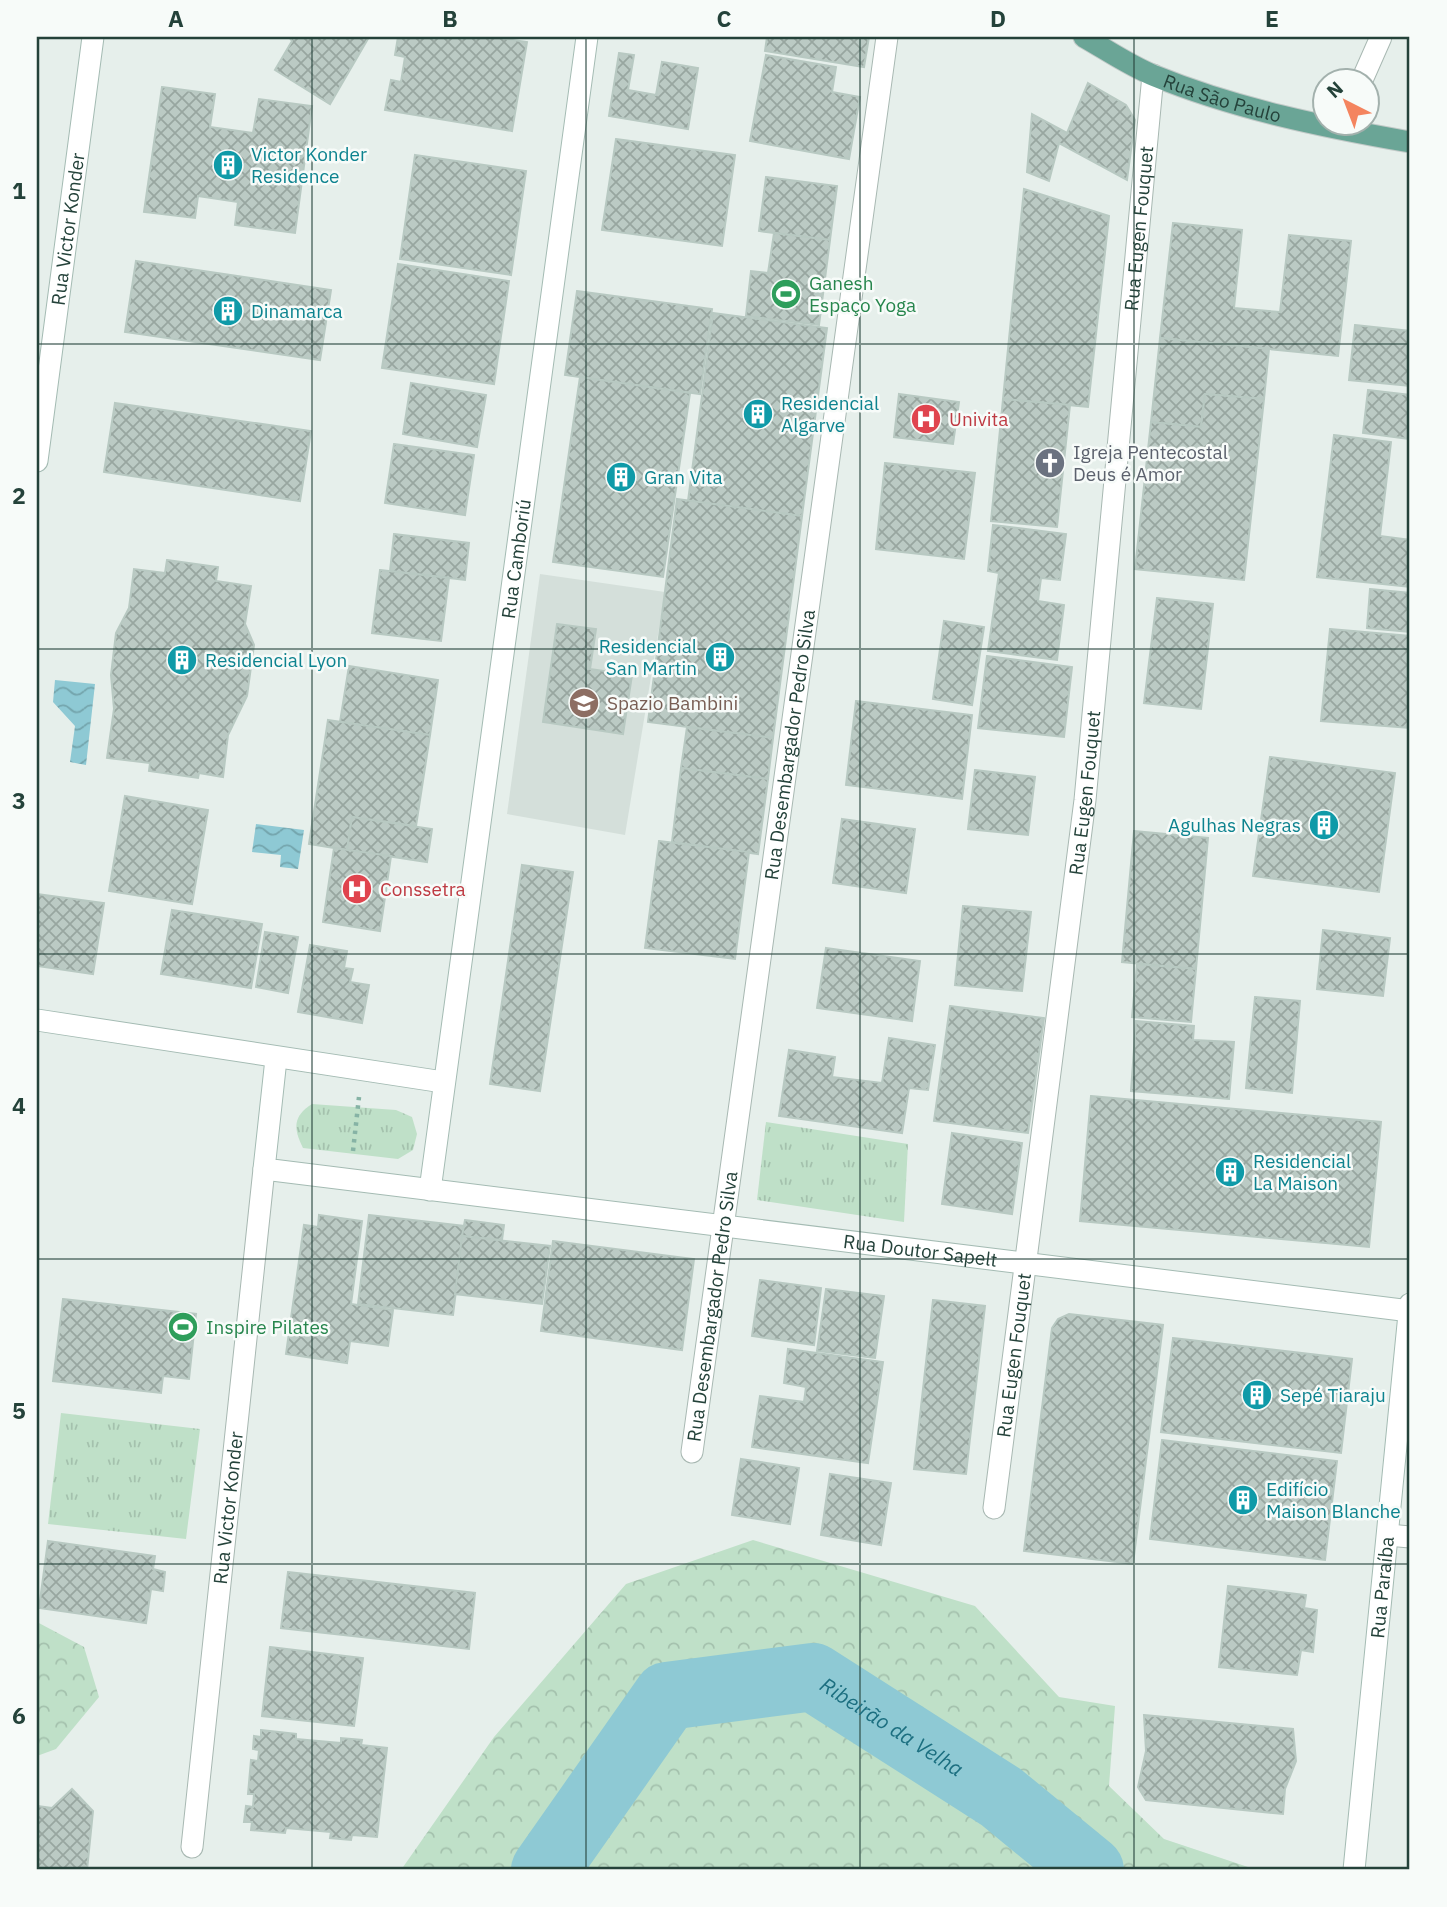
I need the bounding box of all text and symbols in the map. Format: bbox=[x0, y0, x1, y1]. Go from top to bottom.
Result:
text: A bbox=[168, 3, 184, 33]
text: B bbox=[442, 3, 458, 33]
text: C bbox=[717, 3, 732, 33]
text: D bbox=[990, 3, 1006, 33]
text: E bbox=[1265, 3, 1279, 33]
north arrow bbox=[1310, 66, 1380, 136]
street label: Rua São Paulo bbox=[1160, 68, 1284, 127]
text: N bbox=[1321, 76, 1348, 103]
place label: Victor Konder Residence bbox=[251, 142, 367, 188]
street label: Rua Eugen Fouquet bbox=[1119, 145, 1158, 312]
building icon: Victor Konder Residence bbox=[211, 148, 245, 182]
street label: Rua Victor Konder bbox=[46, 151, 90, 307]
text: 1 bbox=[12, 175, 26, 205]
place label: Ganesh Espaço Yoga bbox=[809, 271, 916, 317]
sports icon: Ganesh Espaço Yoga bbox=[769, 277, 803, 311]
building icon: Dinamarca bbox=[211, 294, 245, 328]
place label: Dinamarca bbox=[251, 299, 343, 323]
place label: Residencial Algarve bbox=[781, 391, 879, 437]
building icon: Residencial Algarve bbox=[741, 397, 775, 431]
hospital icon: Univita bbox=[909, 402, 943, 436]
place label: Univita bbox=[949, 407, 1008, 431]
place label: Igreja Pentecostal Deus é Amor bbox=[1073, 440, 1228, 486]
church icon: Igreja Pentecostal Deus é Amor bbox=[1033, 446, 1067, 480]
building icon: Gran Vita bbox=[604, 460, 638, 494]
place label: Gran Vita bbox=[644, 465, 723, 489]
text: 2 bbox=[12, 480, 26, 510]
street label: Rua Camboriú bbox=[496, 498, 536, 620]
street label: Rua Desembargador Pedro Silva bbox=[759, 608, 820, 881]
place label: Residencial San Martin bbox=[599, 634, 697, 680]
building icon: Residencial San Martin bbox=[703, 640, 737, 674]
building icon: Residencial Lyon bbox=[165, 643, 199, 677]
place label: Residencial Lyon bbox=[205, 648, 347, 672]
school or university icon: Spazio Bambini bbox=[567, 686, 601, 720]
place label: Spazio Bambini bbox=[607, 691, 738, 715]
street label: Rua Eugen Fouquet bbox=[1063, 709, 1105, 877]
text: 3 bbox=[12, 785, 26, 815]
building icon: Agulhas Negras bbox=[1307, 808, 1341, 842]
place label: Agulhas Negras bbox=[1168, 813, 1301, 837]
hospital icon: Conssetra bbox=[340, 872, 374, 906]
place label: Conssetra bbox=[380, 877, 466, 901]
text: 4 bbox=[12, 1090, 26, 1120]
place label: Residencial La Maison bbox=[1253, 1149, 1351, 1195]
building icon: Residencial La Maison bbox=[1213, 1155, 1247, 1189]
street label: Rua Desembargador Pedro Silva bbox=[682, 1170, 743, 1443]
street label: Rua Doutor Sapelt bbox=[842, 1229, 999, 1272]
street label: Rua Eugen Fouquet bbox=[991, 1272, 1036, 1439]
sports icon: Inspire Pilates bbox=[166, 1310, 200, 1344]
place label: Inspire Pilates bbox=[206, 1315, 329, 1339]
building icon: Sepé Tiaraju bbox=[1240, 1378, 1274, 1412]
place label: Sepé Tiaraju bbox=[1280, 1383, 1386, 1407]
text: 5 bbox=[12, 1395, 26, 1425]
street label: Rua Victor Konder bbox=[208, 1430, 248, 1586]
place label: Edifício Maison Blanche bbox=[1266, 1477, 1401, 1523]
building icon: Edifício Maison Blanche bbox=[1226, 1483, 1260, 1517]
street label: Rua Paraíba bbox=[1365, 1535, 1399, 1639]
water label: Ribeirão da Velha bbox=[815, 1670, 969, 1782]
text: 6 bbox=[12, 1700, 26, 1730]

